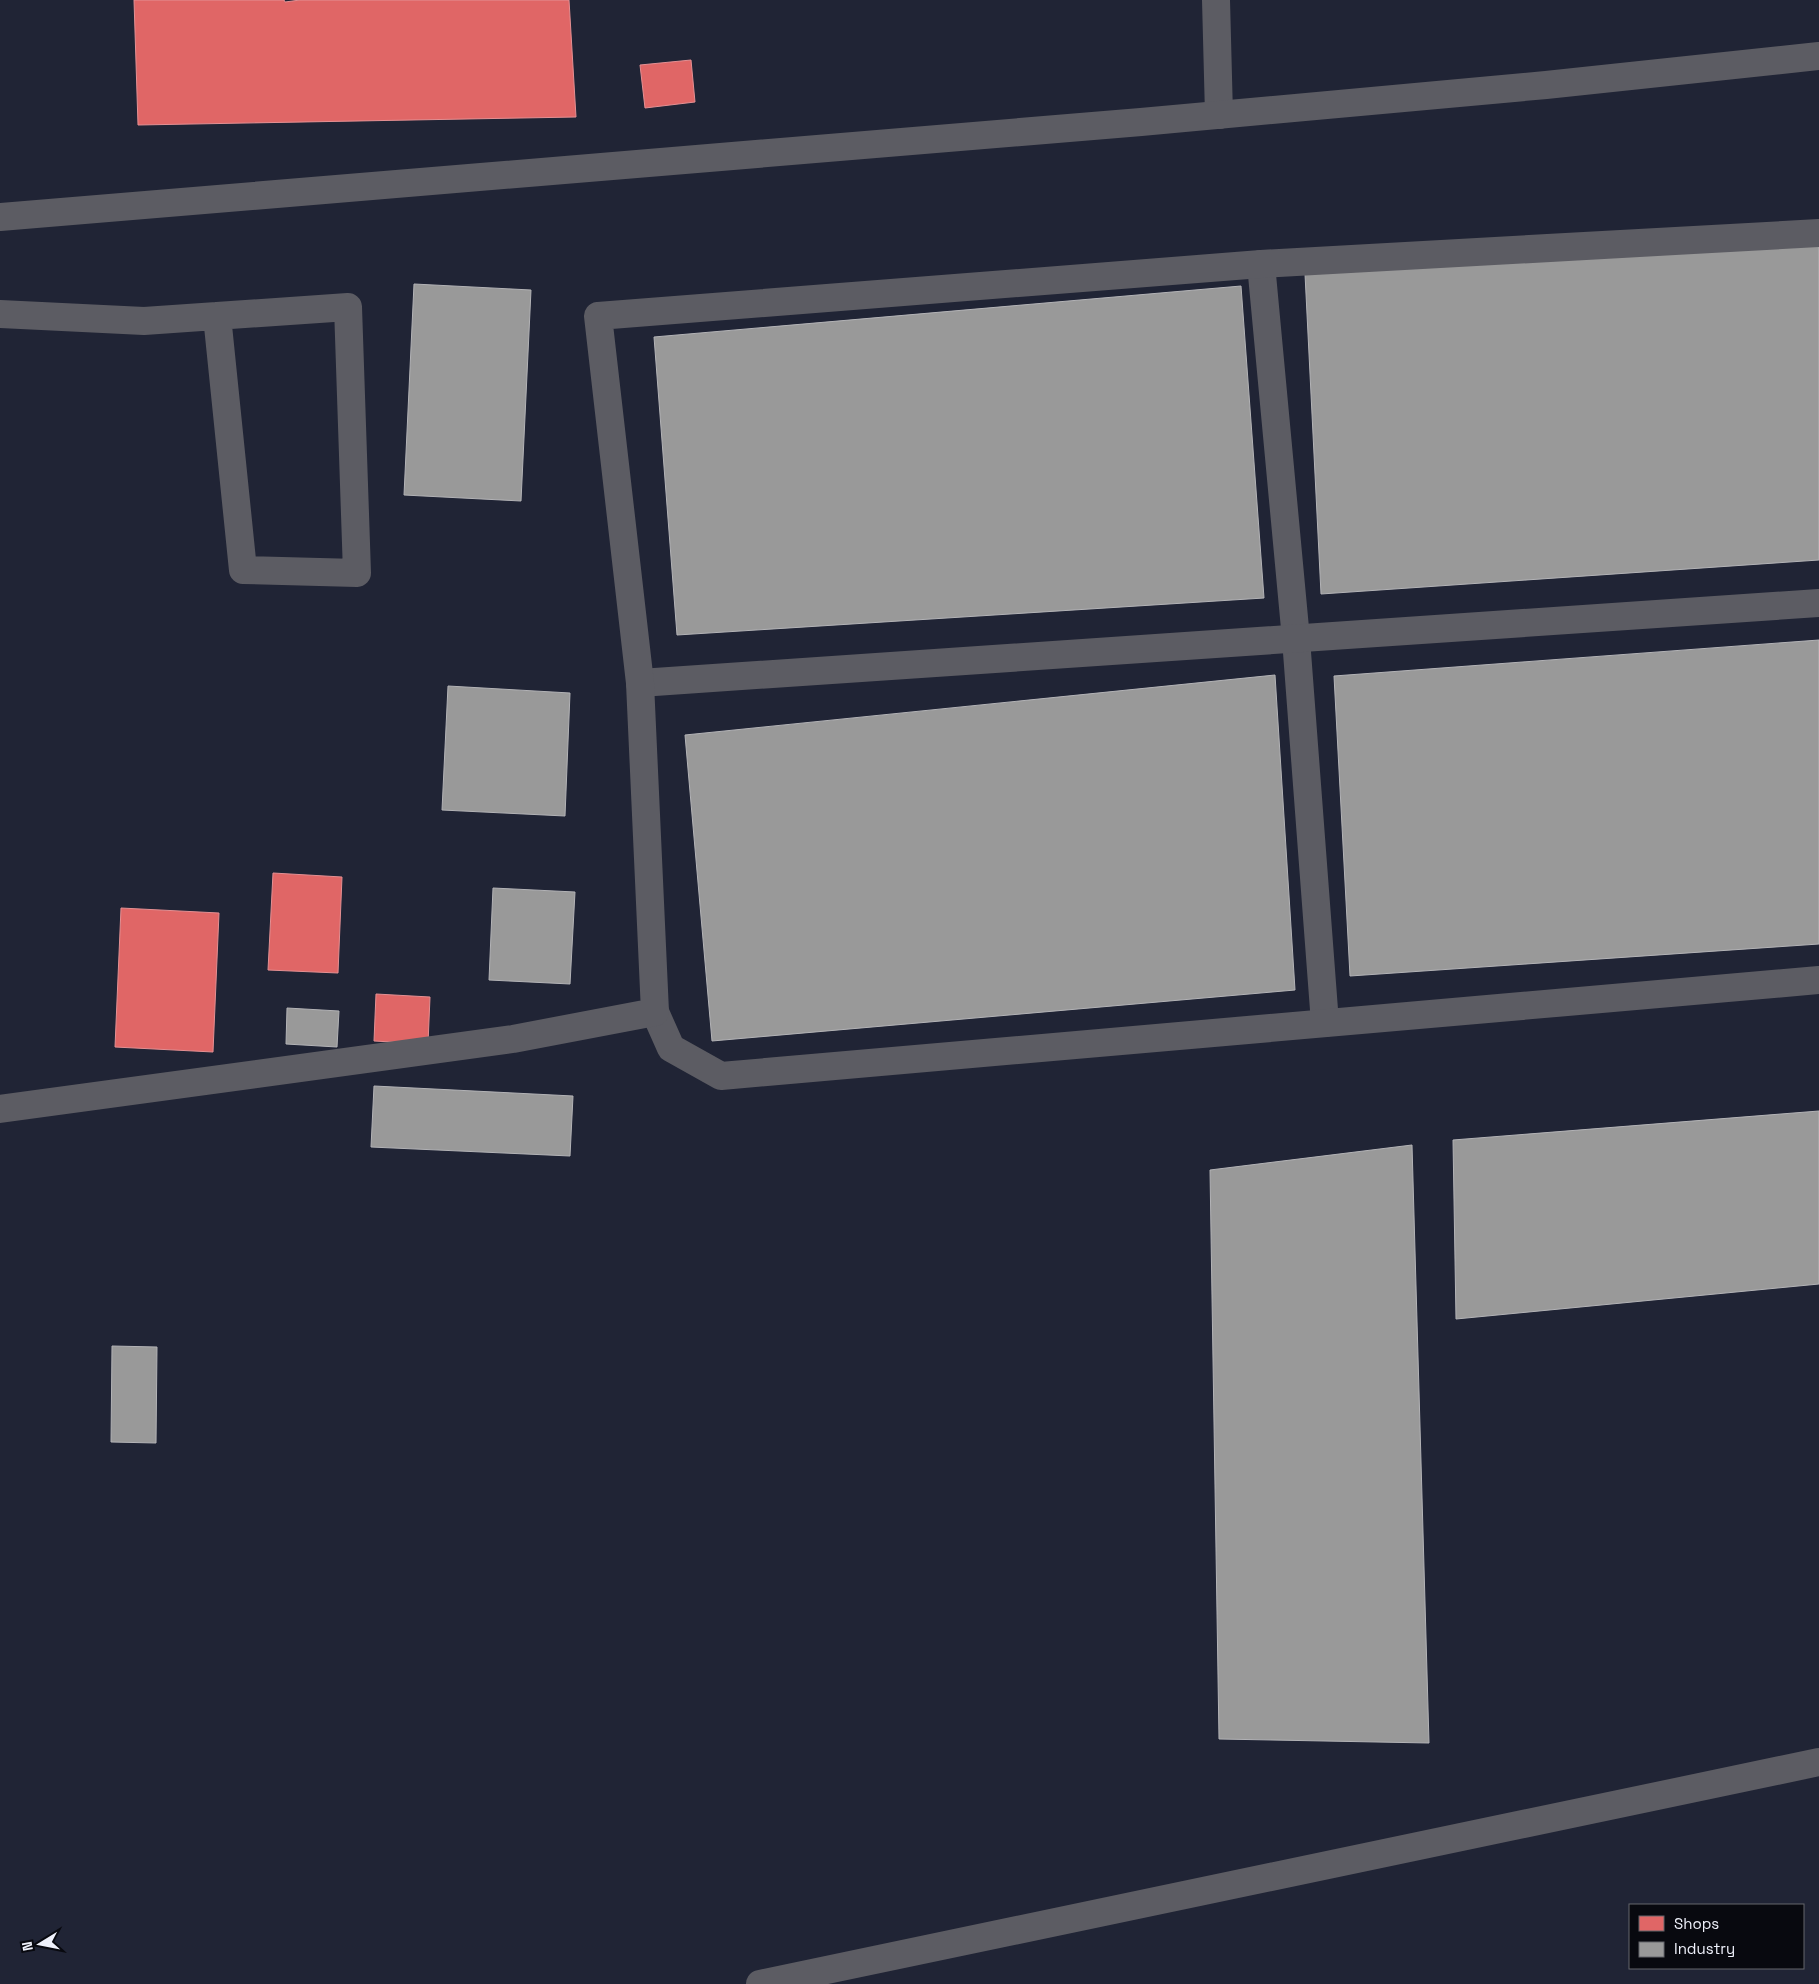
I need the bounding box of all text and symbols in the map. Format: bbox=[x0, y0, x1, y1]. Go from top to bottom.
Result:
legend bbox=[1629, 1904, 1804, 1969]
text: Shops bbox=[1674, 1914, 1719, 1933]
north arrow bbox=[15, 1919, 65, 1969]
text: Industry bbox=[1674, 1939, 1735, 1958]
text: N bbox=[18, 1940, 37, 1952]

